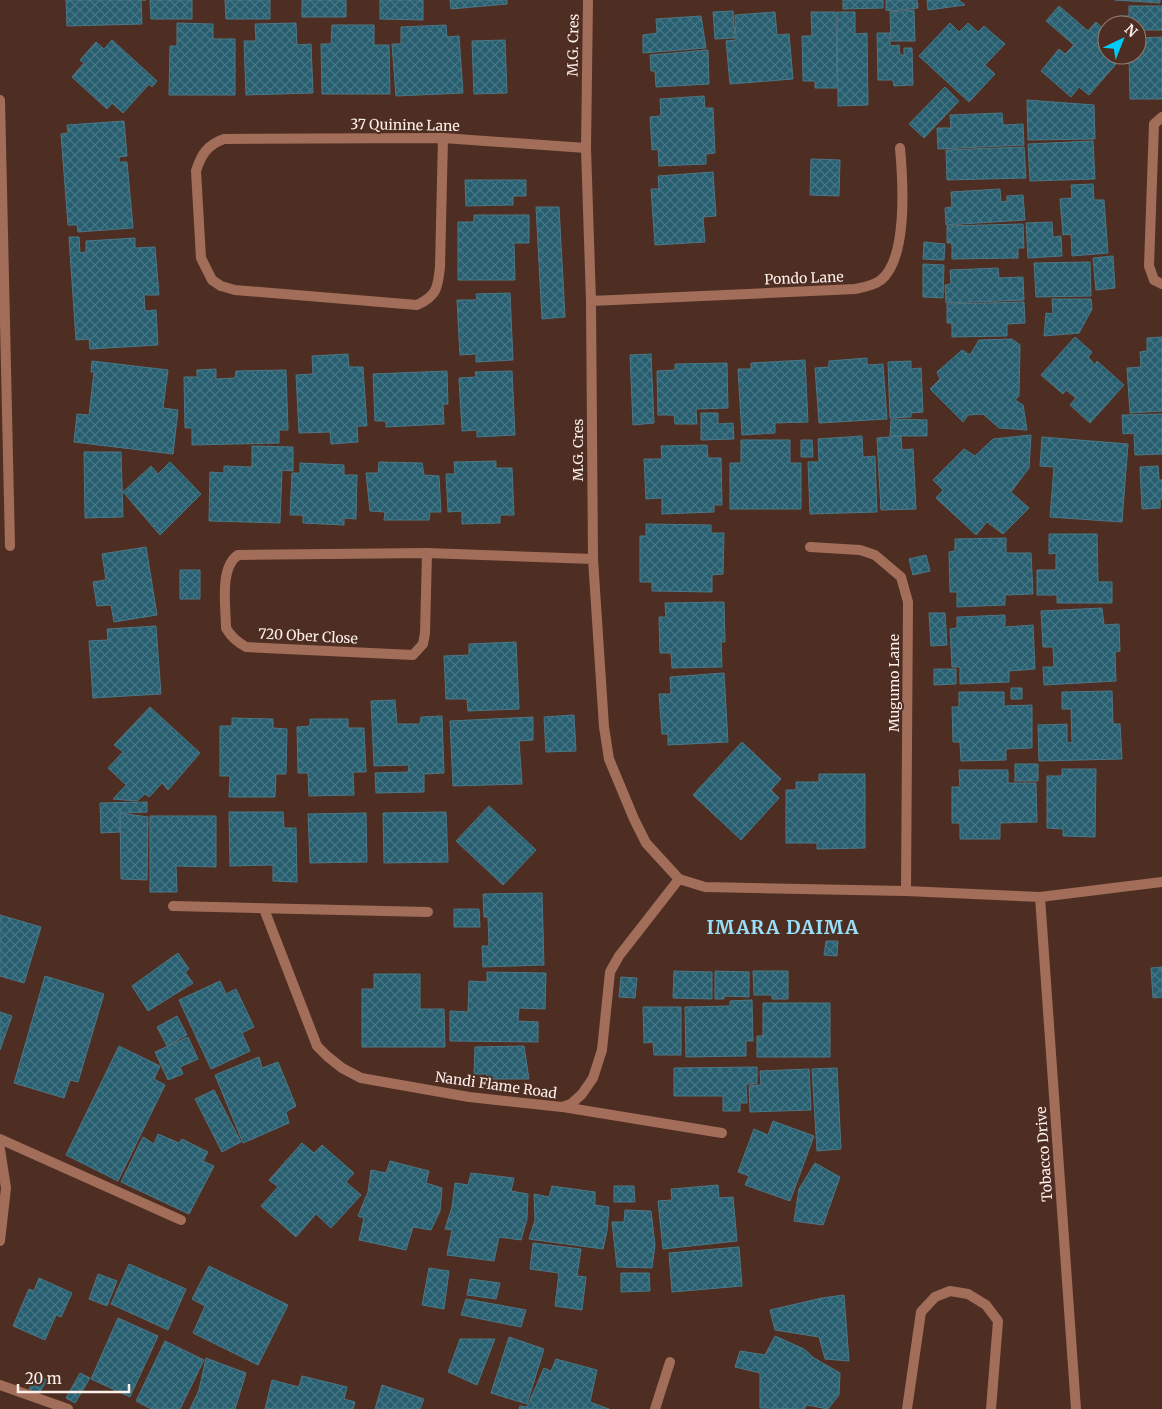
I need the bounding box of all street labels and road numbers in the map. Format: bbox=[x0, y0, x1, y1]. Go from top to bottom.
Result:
street label: M.G. Cres bbox=[563, 13, 583, 76]
street label: 37 Quinine Lane bbox=[350, 115, 460, 135]
street label: Pondo Lane bbox=[764, 268, 844, 288]
street label: M.G. Cres bbox=[569, 419, 587, 481]
street label: 720 Ober Close bbox=[258, 624, 358, 648]
street label: Mugumo Lane bbox=[885, 634, 903, 732]
street label: Nandi Flame Road bbox=[434, 1068, 559, 1103]
street label: Tobacco Drive bbox=[1032, 1106, 1056, 1202]

